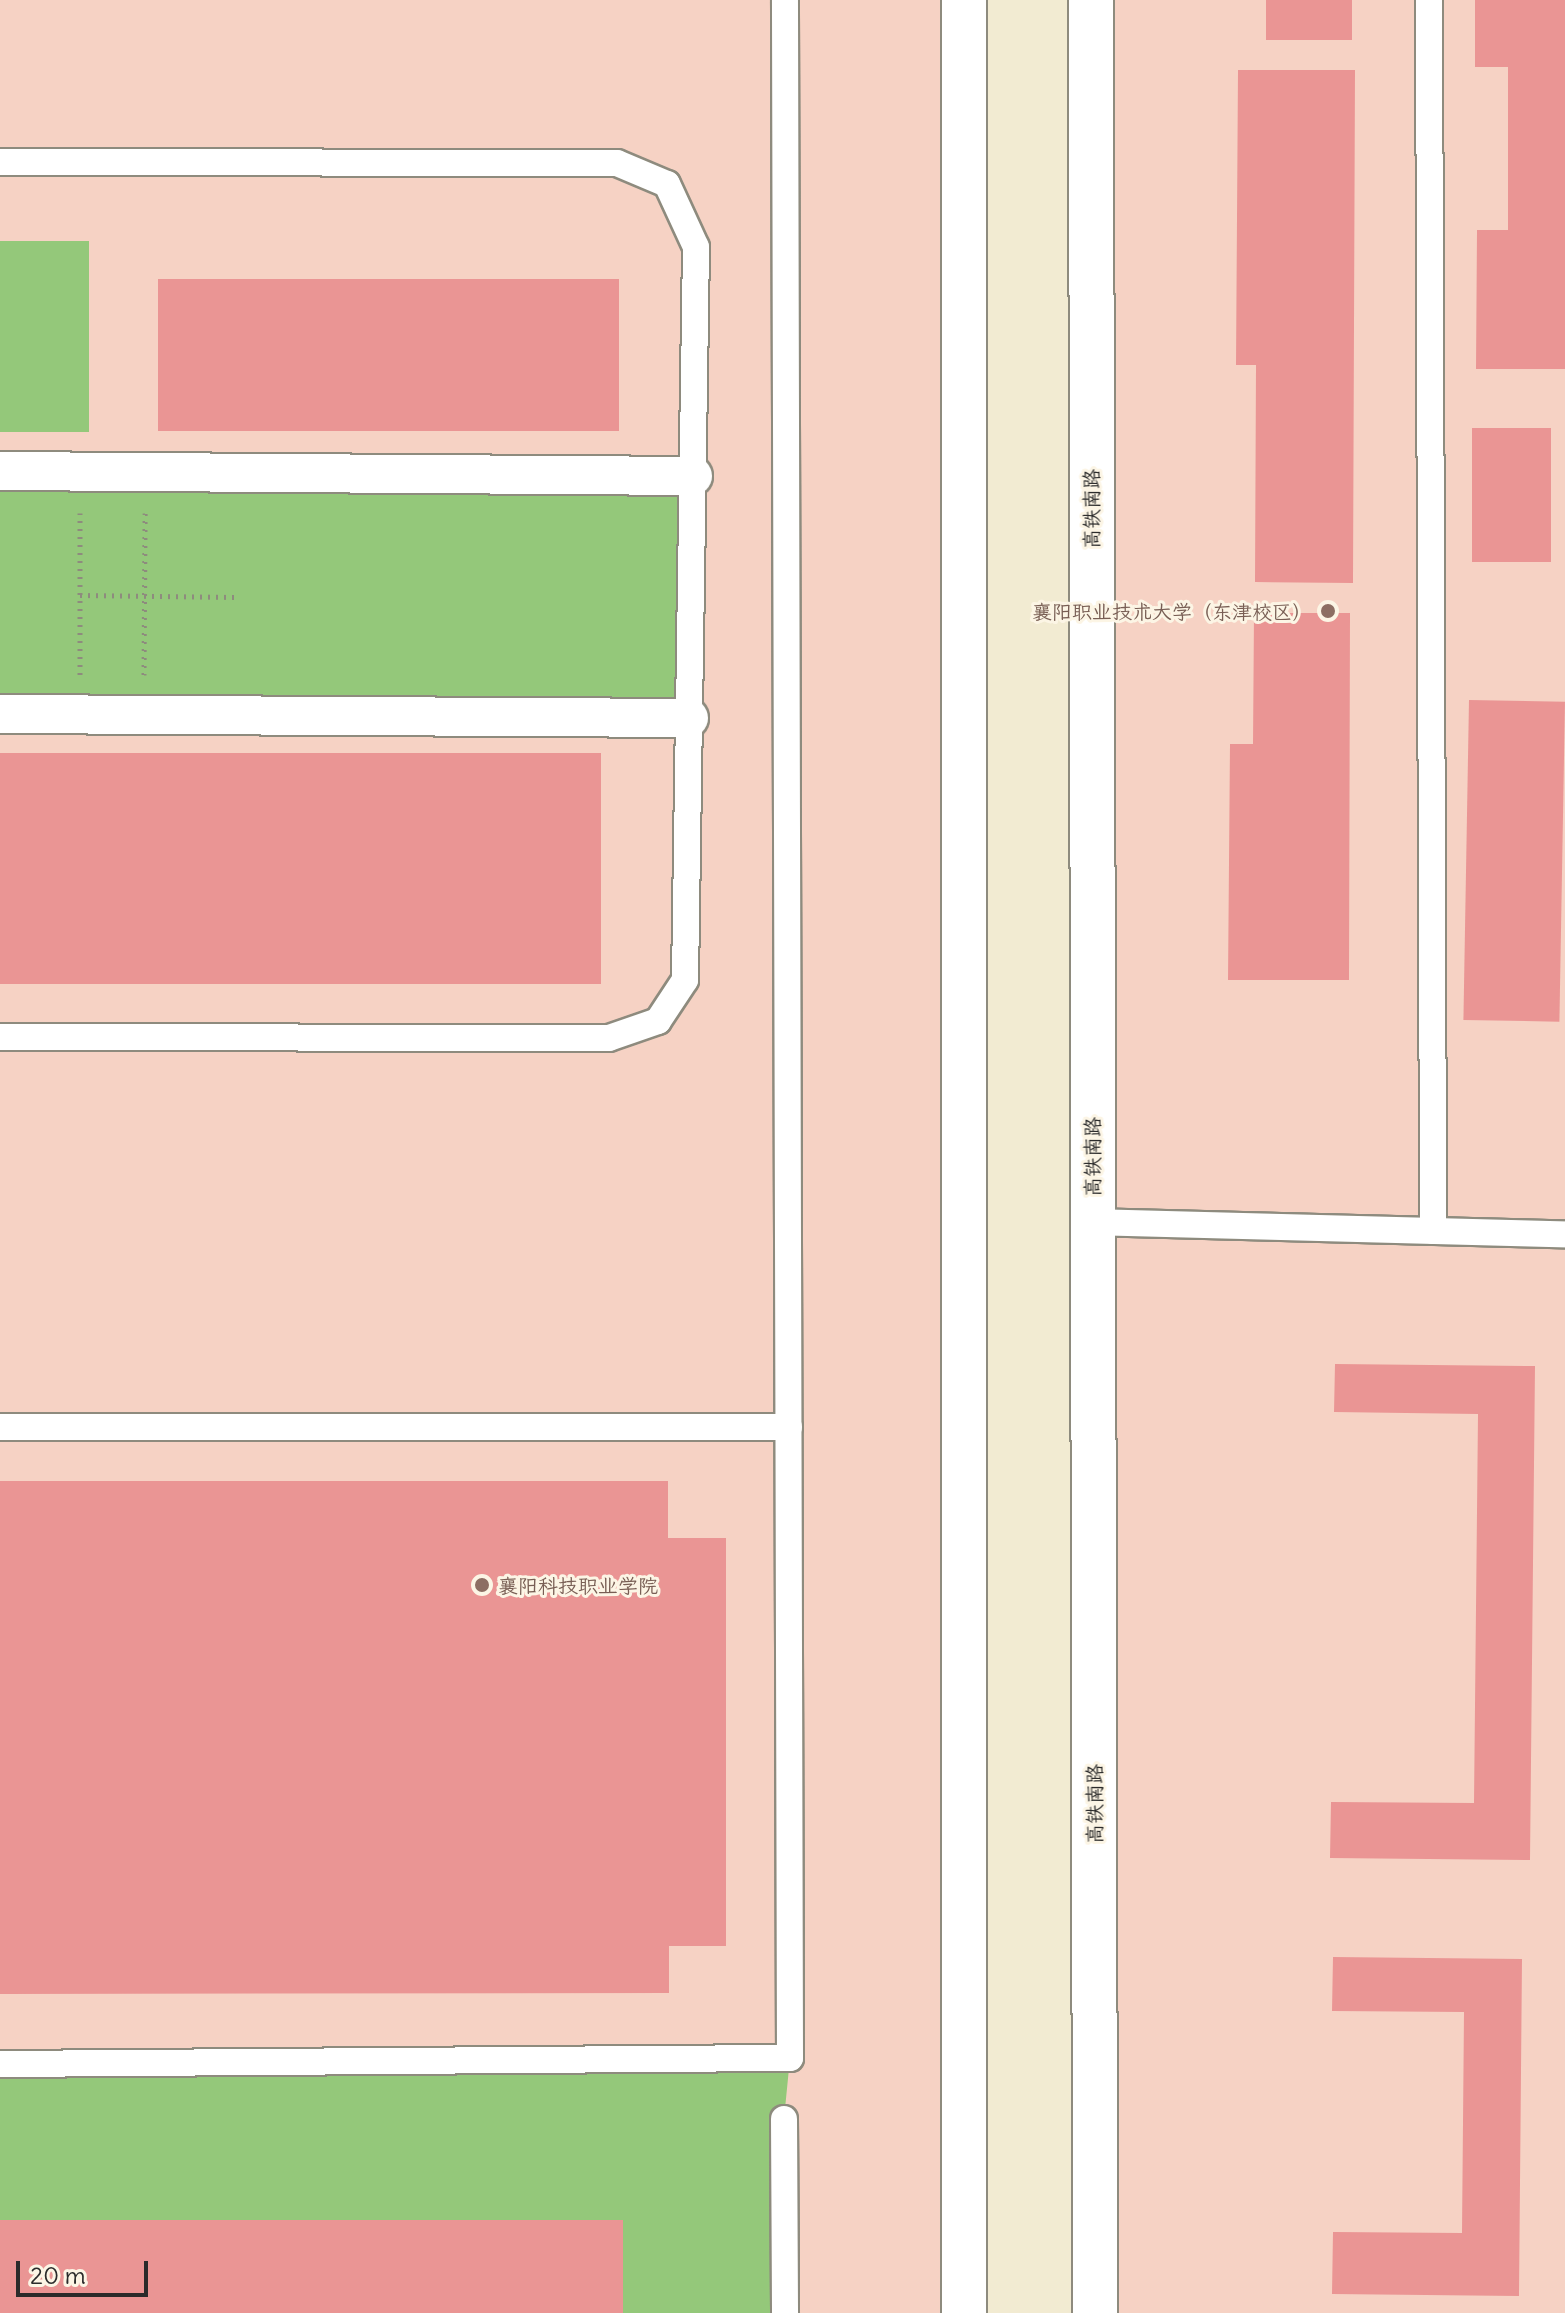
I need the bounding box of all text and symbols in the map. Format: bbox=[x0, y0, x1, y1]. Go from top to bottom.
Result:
street label: 高铁南路 bbox=[1079, 469, 1103, 549]
place label: 襄阳职业技术大学（东津校区） bbox=[1032, 599, 1312, 623]
marker: 襄阳职业技术大学（东津校区） bbox=[1319, 602, 1337, 620]
street label: 高铁南路 bbox=[1080, 1117, 1104, 1197]
place label: 襄阳科技职业学院 bbox=[498, 1573, 658, 1597]
marker: 襄阳科技职业学院 bbox=[473, 1576, 491, 1594]
street label: 高铁南路 bbox=[1082, 1764, 1106, 1844]
scale bar bbox=[20, 2245, 152, 2295]
text: 20 m bbox=[30, 2260, 86, 2290]

